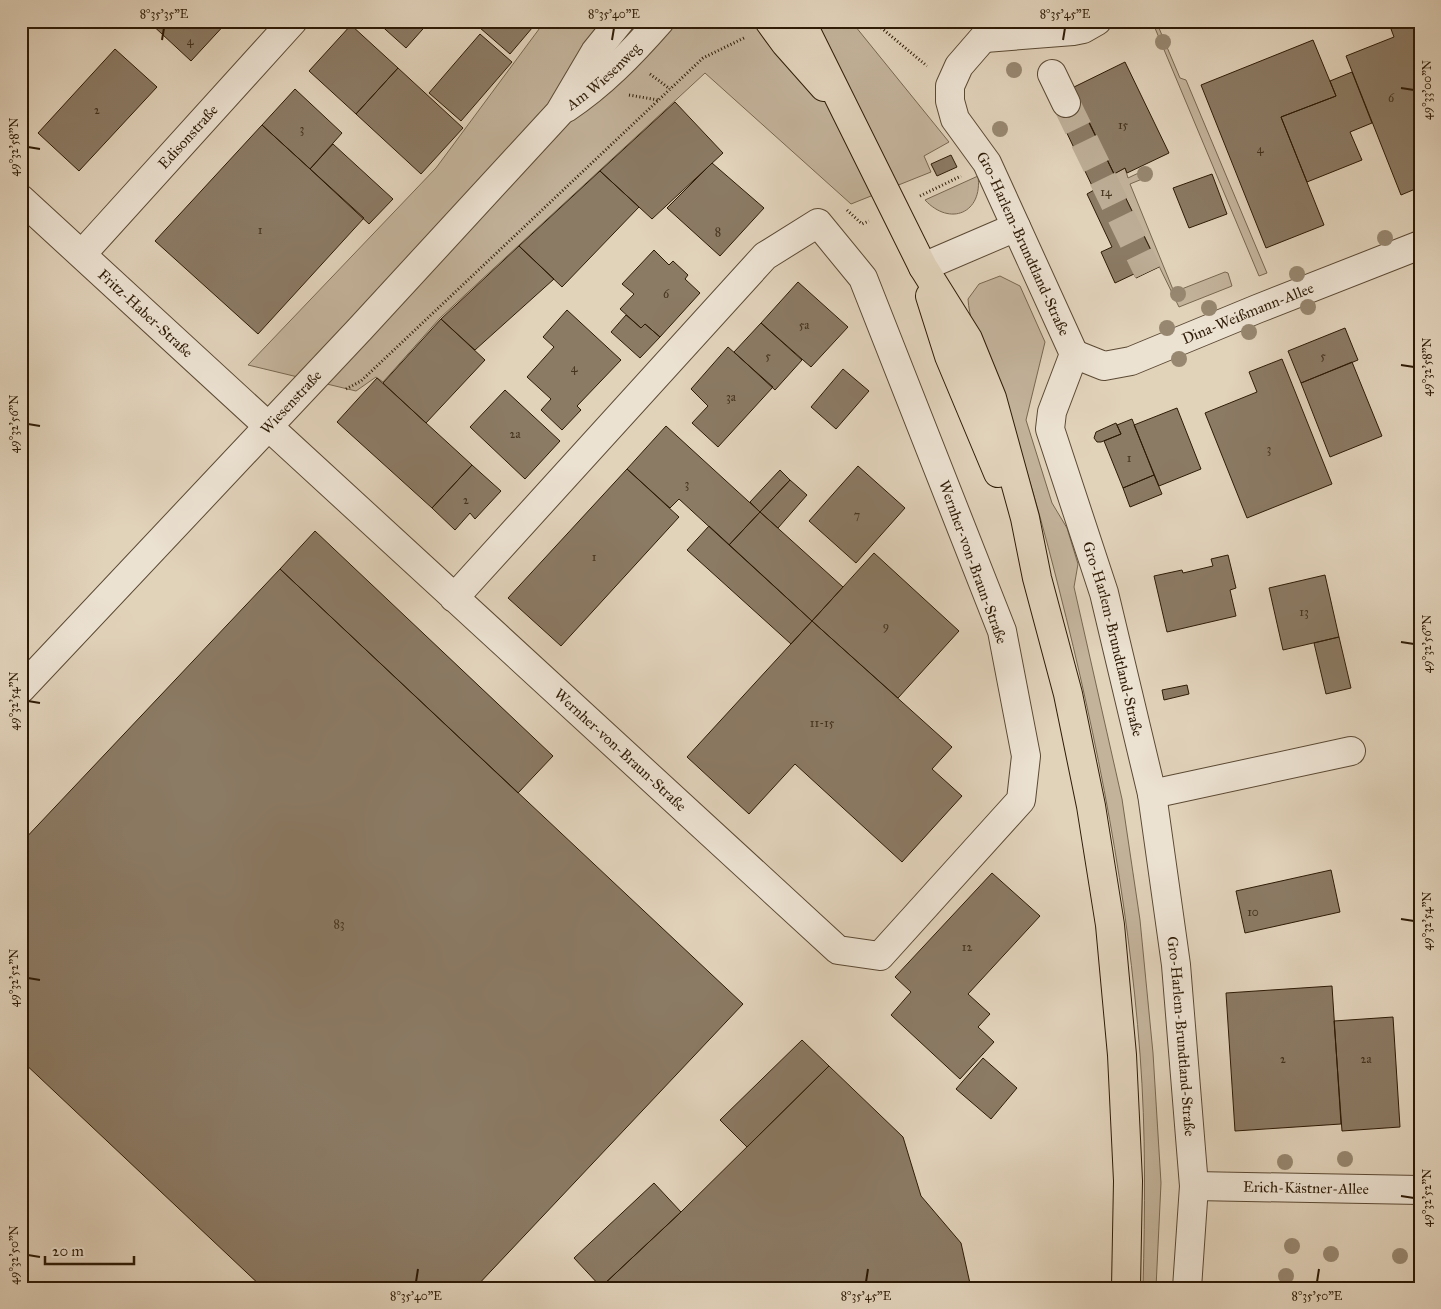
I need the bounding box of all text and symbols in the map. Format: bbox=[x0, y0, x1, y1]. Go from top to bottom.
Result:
text: 8°35'35"E bbox=[140, 7, 189, 21]
text: 8°35'40"E bbox=[588, 7, 640, 21]
text: 8°35'45"E bbox=[1040, 7, 1091, 21]
house number: 4 bbox=[187, 34, 194, 48]
street label: Am Wiesenweg bbox=[562, 38, 645, 115]
text: 49°33'00"N bbox=[1420, 60, 1434, 120]
house number: 6 bbox=[1388, 91, 1395, 105]
street label: Edisonstraße bbox=[154, 101, 222, 173]
house number: 2 bbox=[94, 103, 100, 117]
text: 49°32'58"N bbox=[7, 118, 21, 176]
house number: 15 bbox=[1118, 118, 1129, 132]
house number: 3 bbox=[300, 122, 305, 136]
house number: 4 bbox=[1257, 142, 1264, 156]
street label: Gro-Harlem-Brundtland-Straße bbox=[973, 148, 1074, 339]
house number: 14 bbox=[1100, 185, 1112, 199]
house number: 1 bbox=[258, 223, 263, 237]
house number: 8 bbox=[715, 225, 721, 239]
street label: Fritz-Haber-Straße bbox=[94, 265, 196, 361]
street label: Dina-Weißmann-Allee bbox=[1179, 279, 1316, 348]
house number: 6 bbox=[663, 287, 670, 301]
house number: 5a bbox=[799, 318, 810, 332]
text: 49°32'58"N bbox=[1420, 338, 1434, 396]
house number: 5 bbox=[765, 349, 771, 363]
house number: 5 bbox=[1320, 349, 1326, 363]
house number: 4 bbox=[571, 361, 578, 375]
street label: Wiesenstraße bbox=[257, 366, 326, 438]
house number: 3a bbox=[726, 390, 737, 404]
text: 49°32'56"N bbox=[7, 395, 21, 453]
house number: 2a bbox=[510, 427, 521, 441]
house number: 3 bbox=[1267, 442, 1272, 456]
house number: 1 bbox=[1127, 451, 1132, 465]
house number: 3 bbox=[685, 477, 690, 491]
street label: Wernher-von-Braun-Straße bbox=[935, 478, 1011, 646]
house number: 2 bbox=[463, 493, 469, 507]
house number: 7 bbox=[854, 508, 860, 522]
street label: Gro-Harlem-Brundtland-Straße bbox=[1079, 539, 1147, 738]
house number: 1 bbox=[592, 550, 597, 564]
house number: 13 bbox=[1299, 605, 1309, 619]
text: 49°32'56"N bbox=[1420, 615, 1434, 673]
house number: 9 bbox=[883, 619, 889, 633]
text: 49°32'54"N bbox=[7, 672, 21, 730]
street label: Wernher-von-Braun-Straße bbox=[550, 685, 690, 815]
house number: 11-15 bbox=[810, 716, 835, 730]
text: 49°32'54"N bbox=[1420, 892, 1434, 950]
house number: 10 bbox=[1247, 905, 1259, 919]
house number: 83 bbox=[333, 917, 345, 931]
street label: Gro-Harlem-Brundtland-Straße bbox=[1163, 935, 1199, 1137]
house number: 12 bbox=[962, 940, 972, 954]
text: 49°32'52"N bbox=[7, 949, 21, 1007]
house number: 2 bbox=[1280, 1052, 1286, 1066]
house number: 2a bbox=[1361, 1052, 1372, 1066]
text: 49°32'52"N bbox=[1420, 1169, 1434, 1227]
street label: Erich-Kästner-Allee bbox=[1243, 1178, 1369, 1198]
text: 49°32'50"N bbox=[7, 1225, 21, 1285]
scale bar bbox=[45, 1234, 134, 1266]
text: 20 m bbox=[52, 1242, 84, 1260]
text: 8°35'40"E bbox=[390, 1289, 442, 1303]
text: 8°35'45"E bbox=[841, 1289, 892, 1303]
text: 8°35'50"E bbox=[1292, 1289, 1343, 1303]

